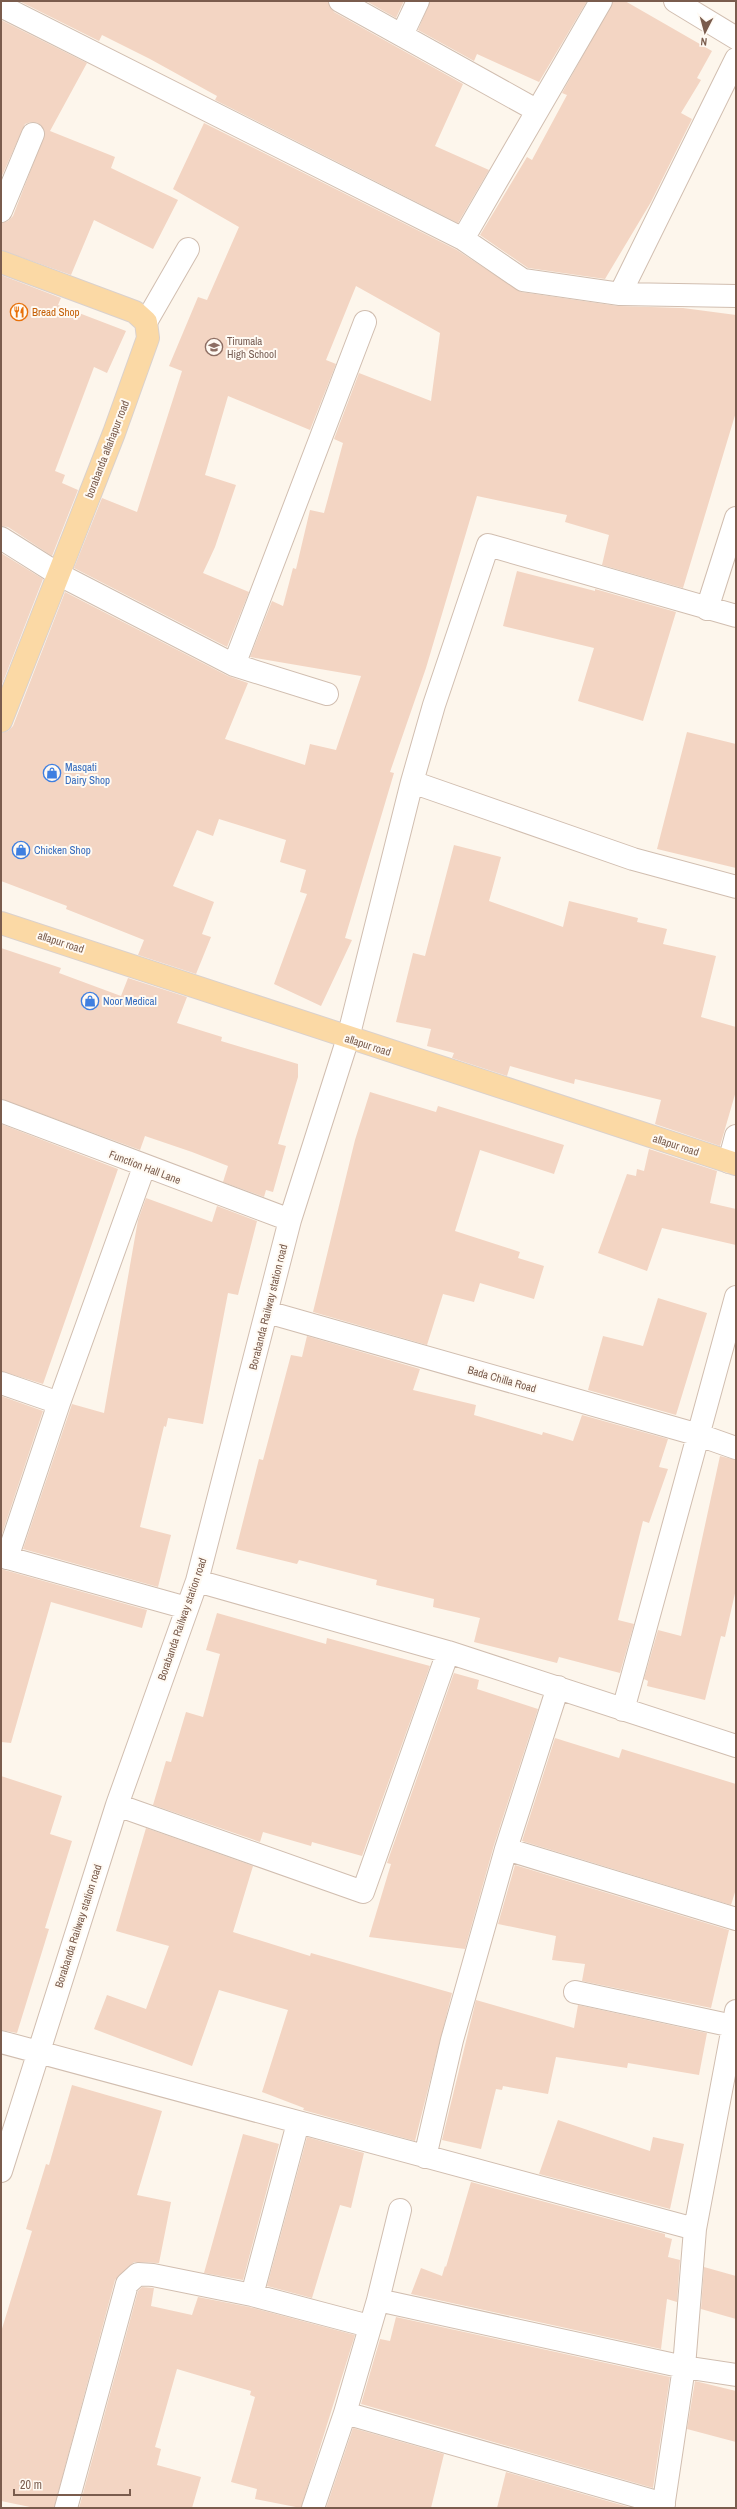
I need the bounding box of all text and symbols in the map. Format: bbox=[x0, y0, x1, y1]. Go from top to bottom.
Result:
north arrow bbox=[685, 12, 725, 52]
text: N bbox=[700, 35, 708, 49]
restaurant icon: Bread Shop bbox=[9, 302, 29, 322]
place label: Bread Shop bbox=[32, 305, 80, 319]
place label: Tirumala High School bbox=[227, 334, 276, 361]
school or university icon: Tirumala High School bbox=[204, 337, 224, 357]
street label: borabanda allahapur road bbox=[82, 398, 132, 500]
place label: Masqati Dairy Shop bbox=[65, 760, 110, 787]
shop icon: Masqati Dairy Shop bbox=[42, 763, 62, 783]
shop icon: Chicken Shop bbox=[11, 840, 31, 860]
place label: Chicken Shop bbox=[34, 843, 91, 857]
street label: allapur road bbox=[36, 928, 86, 956]
shop icon: Noor Medical bbox=[80, 991, 100, 1011]
place label: Noor Medical bbox=[103, 994, 157, 1008]
street label: allapur road bbox=[343, 1031, 393, 1059]
street label: allapur road bbox=[651, 1131, 701, 1159]
street label: Function Hall Lane bbox=[107, 1147, 183, 1187]
street label: Borabanda Railway station road bbox=[246, 1243, 290, 1371]
street label: Bada Chilla Road bbox=[466, 1363, 538, 1395]
street label: Borabanda Railway station road bbox=[154, 1556, 210, 1682]
street label: Borabanda Railway station road bbox=[51, 1863, 105, 1989]
scale bar bbox=[14, 2471, 130, 2497]
text: 20 m bbox=[20, 2477, 42, 2493]

